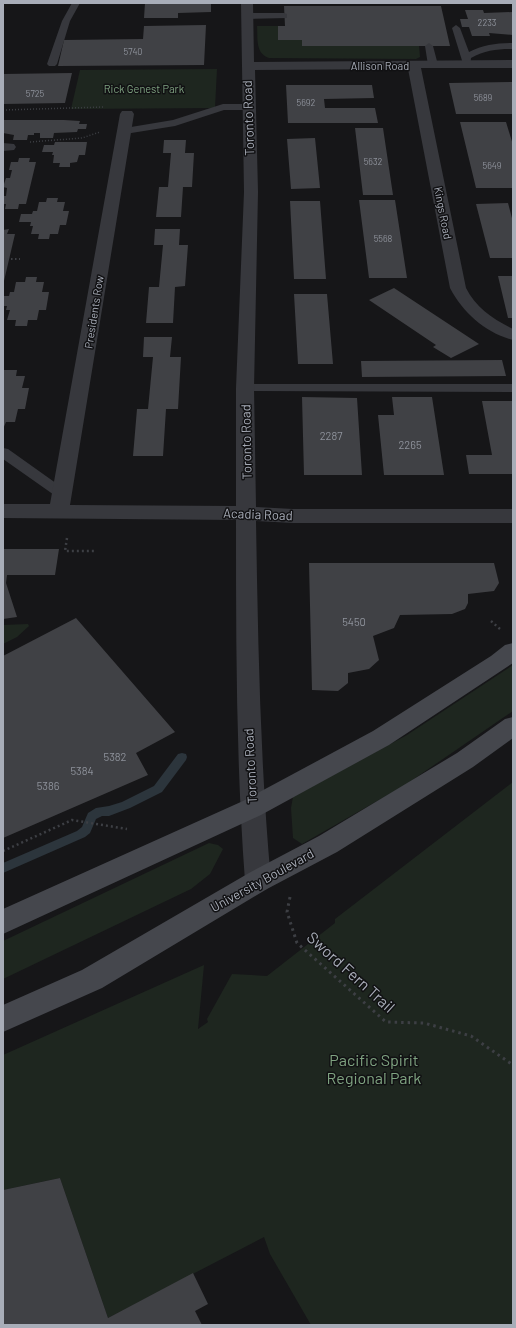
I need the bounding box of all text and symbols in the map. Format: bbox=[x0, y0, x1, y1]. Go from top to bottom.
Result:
house number: 2233 bbox=[478, 17, 497, 28]
house number: 5740 bbox=[124, 46, 142, 57]
street label: Allison Road bbox=[351, 59, 409, 72]
street label: Toronto Road bbox=[239, 80, 257, 156]
park label: Rick Genest Park bbox=[104, 82, 185, 95]
house number: 5725 bbox=[26, 88, 45, 99]
house number: 5689 bbox=[474, 92, 493, 103]
house number: 5692 bbox=[297, 97, 316, 108]
house number: 5632 bbox=[364, 156, 383, 167]
house number: 5649 bbox=[483, 160, 502, 171]
street label: Kings Road bbox=[432, 186, 455, 240]
house number: 5568 bbox=[374, 233, 393, 244]
street label: Presidents Row bbox=[81, 274, 106, 349]
street label: Toronto Road bbox=[237, 404, 255, 480]
house number: 2287 bbox=[320, 429, 342, 442]
house number: 2265 bbox=[398, 438, 422, 451]
street label: Acadia Road bbox=[223, 505, 293, 523]
house number: 5450 bbox=[342, 615, 366, 628]
street label: Toronto Road bbox=[240, 728, 260, 804]
house number: 5382 bbox=[104, 750, 127, 763]
house number: 5384 bbox=[70, 764, 94, 777]
house number: 5386 bbox=[37, 779, 60, 792]
street label: University Boulevard bbox=[208, 845, 316, 915]
street label: Sword Fern Trail bbox=[304, 927, 399, 1016]
park label: Pacific Spirit Regional Park bbox=[327, 1050, 421, 1087]

